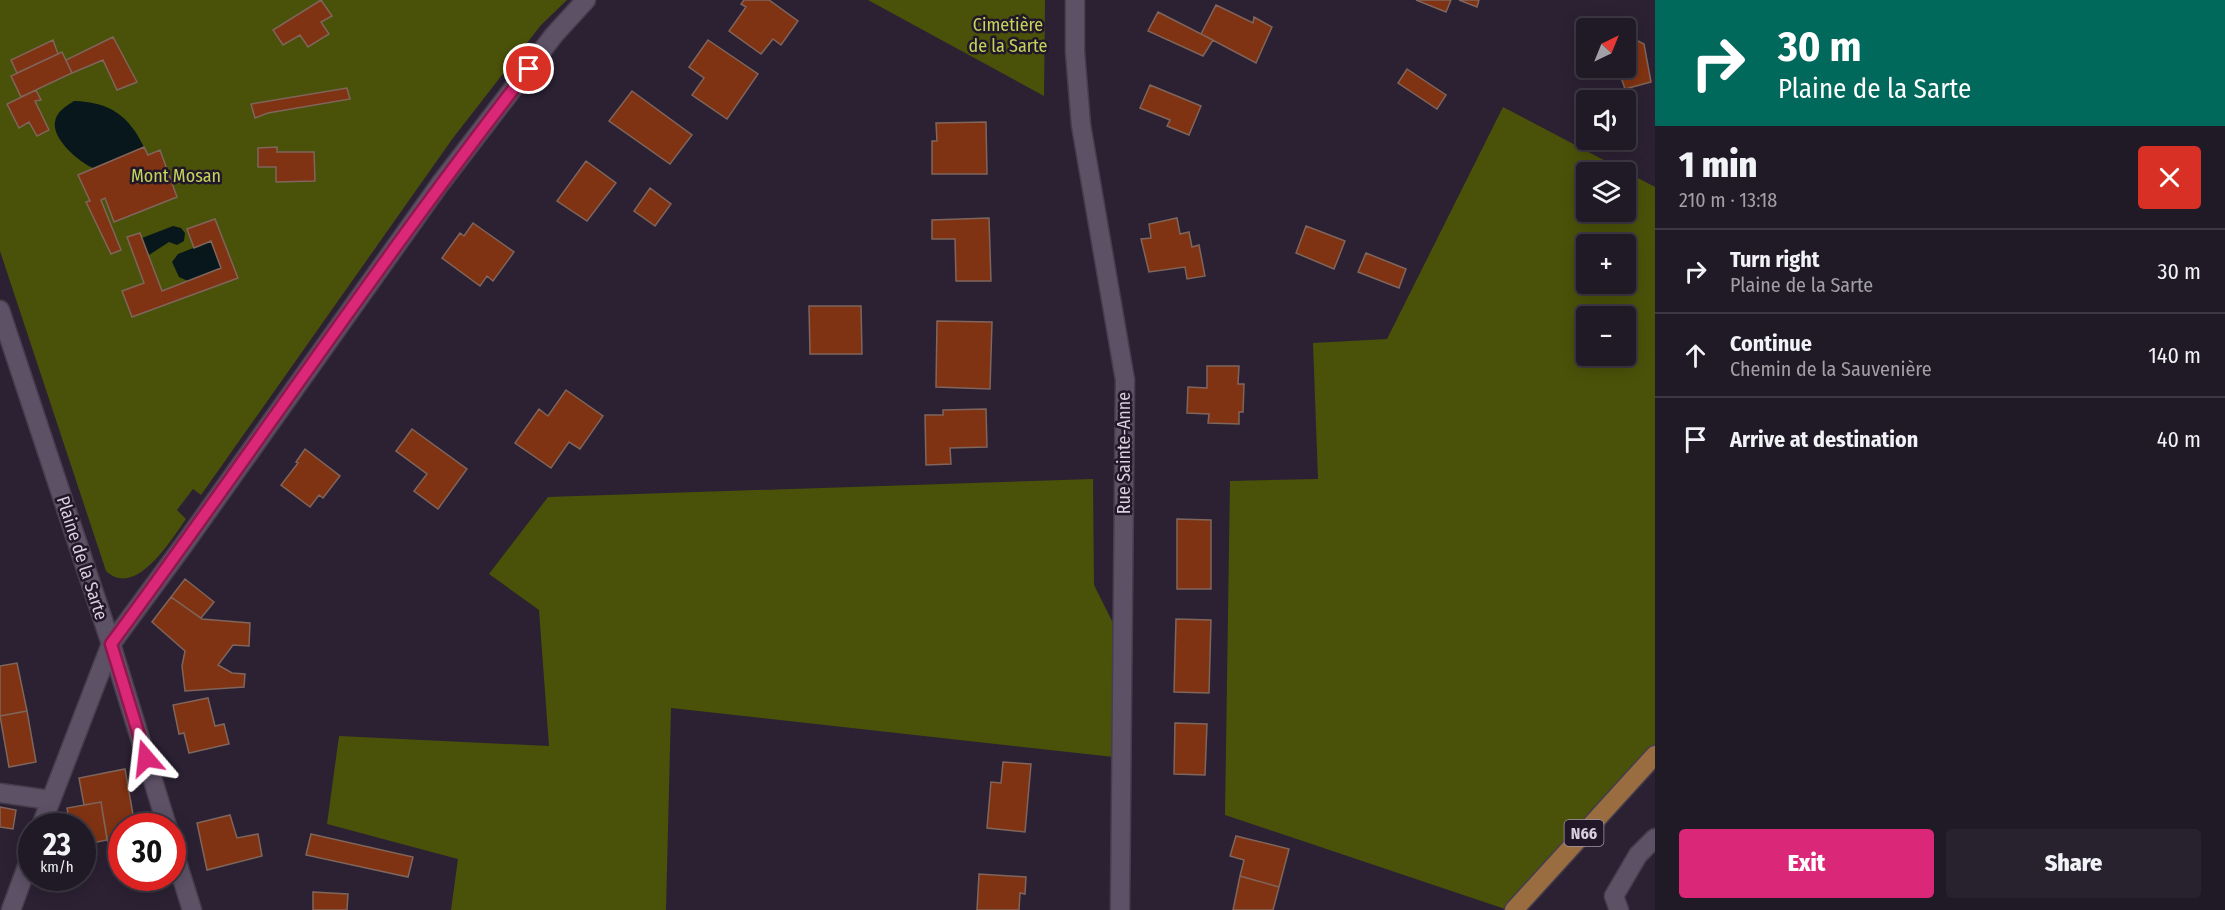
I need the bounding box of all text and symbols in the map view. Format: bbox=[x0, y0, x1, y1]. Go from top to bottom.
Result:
park label: Cimetière de la Sarte bbox=[968, 14, 1048, 57]
north arrow bbox=[1576, 18, 1636, 78]
map controls bbox=[1576, 18, 1636, 366]
text: 30 m bbox=[1778, 22, 1862, 72]
icon: right bbox=[1679, 24, 1757, 102]
pin bbox=[503, 43, 554, 94]
icon: arrive bbox=[512, 52, 545, 85]
text: Plaine de la Sarte bbox=[1778, 73, 1971, 105]
button: sound bbox=[1576, 90, 1636, 150]
text: 1 min bbox=[1679, 143, 1757, 187]
button: close bbox=[2138, 146, 2201, 209]
button: layers bbox=[1576, 162, 1636, 222]
park label: Mont Mosan bbox=[131, 165, 221, 187]
text: 210 m · 13:18 bbox=[1679, 188, 1777, 212]
button: + bbox=[1576, 234, 1636, 294]
text: Turn right bbox=[1730, 246, 1819, 273]
icon: right bbox=[1679, 255, 1712, 288]
text: 30 m bbox=[2158, 258, 2201, 285]
text: Plaine de la Sarte bbox=[1730, 273, 1873, 297]
button: − bbox=[1576, 306, 1636, 366]
text: Continue bbox=[1730, 330, 1812, 357]
icon: ahead bbox=[1679, 339, 1712, 372]
text: 140 m bbox=[2148, 342, 2201, 369]
text: Chemin de la Sauvenière bbox=[1730, 357, 1932, 381]
street label: Rue Sainte-Anne bbox=[1113, 392, 1135, 514]
icon: arrive bbox=[1679, 423, 1712, 456]
text: Arrive at destination bbox=[1730, 426, 1918, 453]
text: 40 m bbox=[2157, 426, 2201, 453]
street label: Plaine de la Sarte bbox=[52, 493, 112, 623]
position arrow bbox=[114, 726, 178, 790]
speed limit sign: 30 bbox=[108, 813, 186, 891]
road number: N66 bbox=[1564, 820, 1604, 846]
text: 23 bbox=[43, 827, 71, 863]
button: Exit bbox=[1679, 829, 1934, 898]
button: Share bbox=[1946, 829, 2201, 898]
text: km/h bbox=[40, 858, 74, 876]

